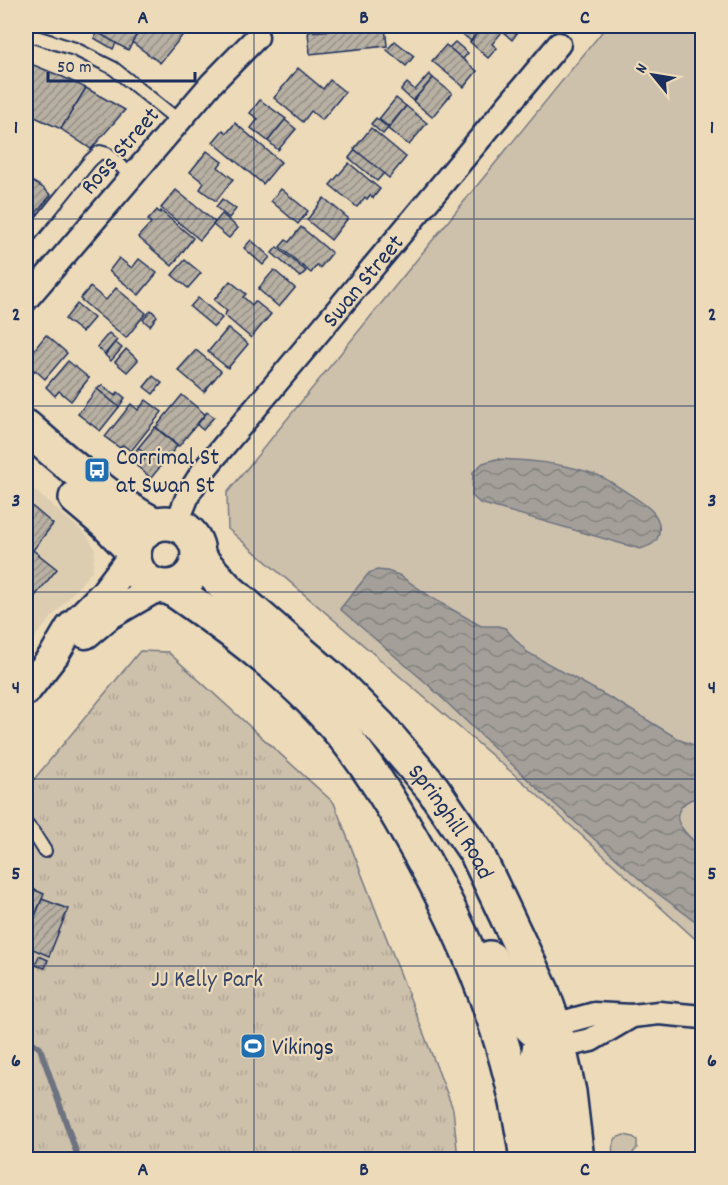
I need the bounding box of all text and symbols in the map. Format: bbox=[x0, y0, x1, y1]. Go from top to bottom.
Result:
text: A bbox=[138, 5, 149, 33]
text: B bbox=[359, 5, 369, 33]
text: C bbox=[580, 5, 590, 33]
scale bar bbox=[48, 45, 195, 83]
north arrow bbox=[623, 45, 683, 105]
text: 50 m bbox=[57, 56, 92, 81]
text: N bbox=[630, 59, 654, 78]
street label: Ross Street bbox=[74, 101, 169, 203]
text: 1 bbox=[14, 115, 18, 143]
text: 1 bbox=[710, 115, 714, 143]
street label: Swan Street bbox=[315, 228, 413, 336]
text: 2 bbox=[12, 302, 20, 330]
text: 2 bbox=[708, 302, 716, 330]
place label: Corrimal St at Swan St bbox=[116, 442, 219, 504]
bus stop icon: Corrimal St at Swan St bbox=[82, 455, 112, 485]
text: 3 bbox=[12, 488, 20, 516]
text: 3 bbox=[708, 488, 716, 516]
text: 4 bbox=[12, 675, 20, 703]
text: 4 bbox=[708, 675, 716, 703]
street label: Springhill Road bbox=[398, 757, 501, 886]
text: 5 bbox=[11, 861, 21, 889]
text: 5 bbox=[707, 861, 717, 889]
park label: JJ Kelly Park bbox=[151, 964, 263, 998]
sports icon: Vikings bbox=[238, 1031, 268, 1061]
place label: Vikings bbox=[272, 1032, 334, 1066]
text: 6 bbox=[11, 1048, 21, 1076]
text: 6 bbox=[707, 1048, 717, 1076]
text: A bbox=[138, 1157, 149, 1185]
text: B bbox=[359, 1157, 369, 1185]
text: C bbox=[580, 1157, 590, 1185]

